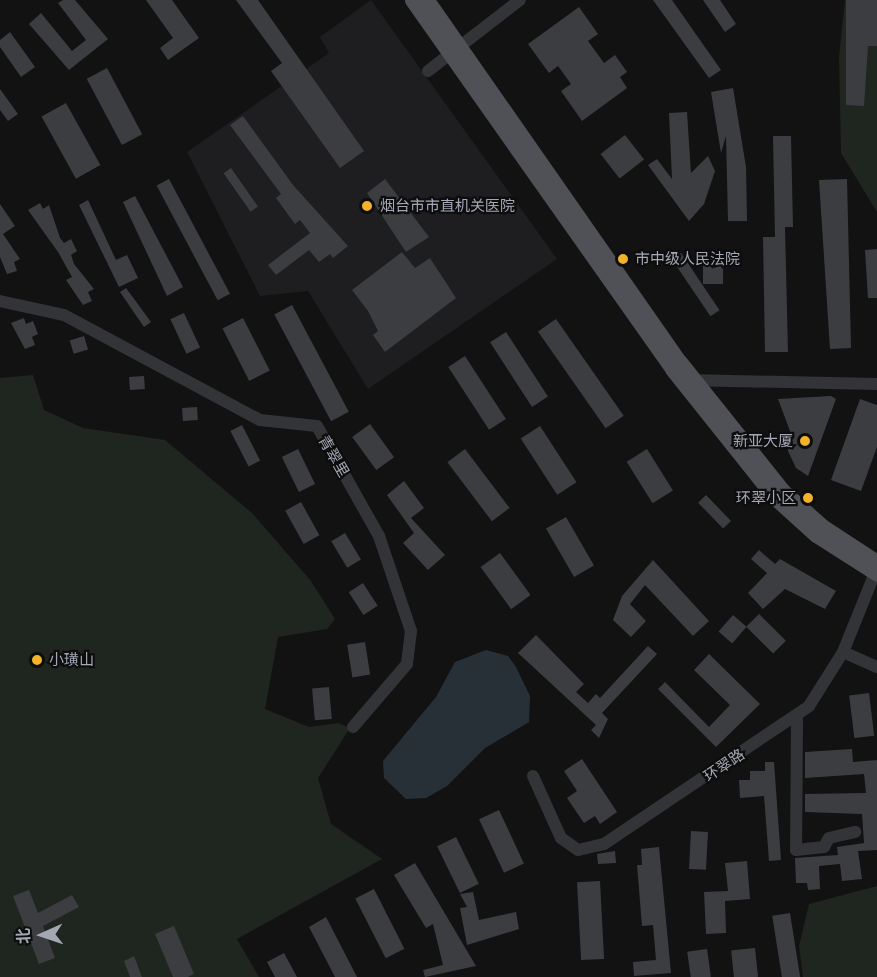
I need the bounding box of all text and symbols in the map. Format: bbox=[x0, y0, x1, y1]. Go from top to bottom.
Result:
marker: 烟台市市直机关医院 bbox=[358, 197, 376, 215]
place label: 烟台市市直机关医院 bbox=[380, 197, 515, 215]
place label: 市中级人民法院 bbox=[635, 250, 740, 268]
marker: 市中级人民法院 bbox=[616, 252, 630, 266]
street label: 青翠里 bbox=[315, 432, 353, 480]
place label: 新亚大厦 bbox=[733, 432, 793, 450]
marker: 新亚大厦 bbox=[798, 434, 812, 448]
place label: 环翠小区 bbox=[736, 489, 796, 507]
marker: 环翠小区 bbox=[801, 491, 815, 505]
place label: 小璜山 bbox=[49, 651, 94, 669]
marker: 小璜山 bbox=[30, 653, 44, 667]
street label: 环翠路 bbox=[700, 745, 748, 785]
north arrow bbox=[12, 905, 72, 965]
text: 北 bbox=[14, 927, 33, 944]

